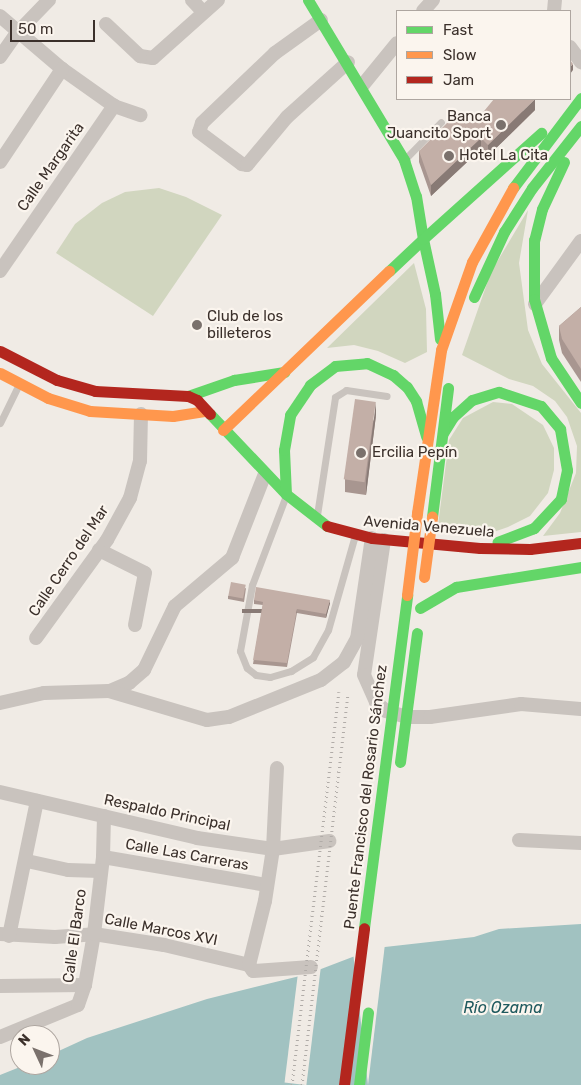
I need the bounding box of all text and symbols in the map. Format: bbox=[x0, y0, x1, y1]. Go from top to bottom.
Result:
scale bar bbox=[12, 10, 98, 42]
legend bbox=[396, 10, 571, 100]
text: 50 m bbox=[18, 20, 53, 38]
text: Fast bbox=[443, 21, 473, 39]
text: Slow bbox=[443, 46, 476, 64]
text: Jam bbox=[443, 71, 474, 89]
place label: Banca Juancito Sport bbox=[387, 107, 491, 142]
street label: Calle Margarita bbox=[14, 119, 88, 215]
marker: Banca Juancito Sport bbox=[495, 119, 507, 131]
place label: Hotel La Cita bbox=[459, 147, 548, 165]
marker: Hotel La Cita bbox=[443, 150, 455, 162]
place label: Club de los billeteros bbox=[207, 307, 283, 342]
marker: Club de los billeteros bbox=[191, 319, 203, 331]
place label: Ercilia Pepín bbox=[372, 444, 457, 462]
marker: Ercilia Pepín bbox=[354, 446, 368, 460]
street label: Calle Cerro del Mar bbox=[25, 502, 113, 620]
street label: Avenida Venezuela bbox=[363, 512, 495, 542]
street label: Puente Francisco del Rosario Sánchez bbox=[341, 664, 391, 930]
street label: Respaldo Principal bbox=[102, 791, 232, 835]
street label: Calle Las Carreras bbox=[124, 835, 250, 875]
street label: Calle El Barco bbox=[59, 888, 91, 984]
street label: Calle Marcos XVI bbox=[103, 910, 219, 950]
water label: Río Ozama bbox=[463, 998, 543, 1018]
north arrow bbox=[10, 1025, 60, 1075]
text: N bbox=[15, 1031, 34, 1050]

